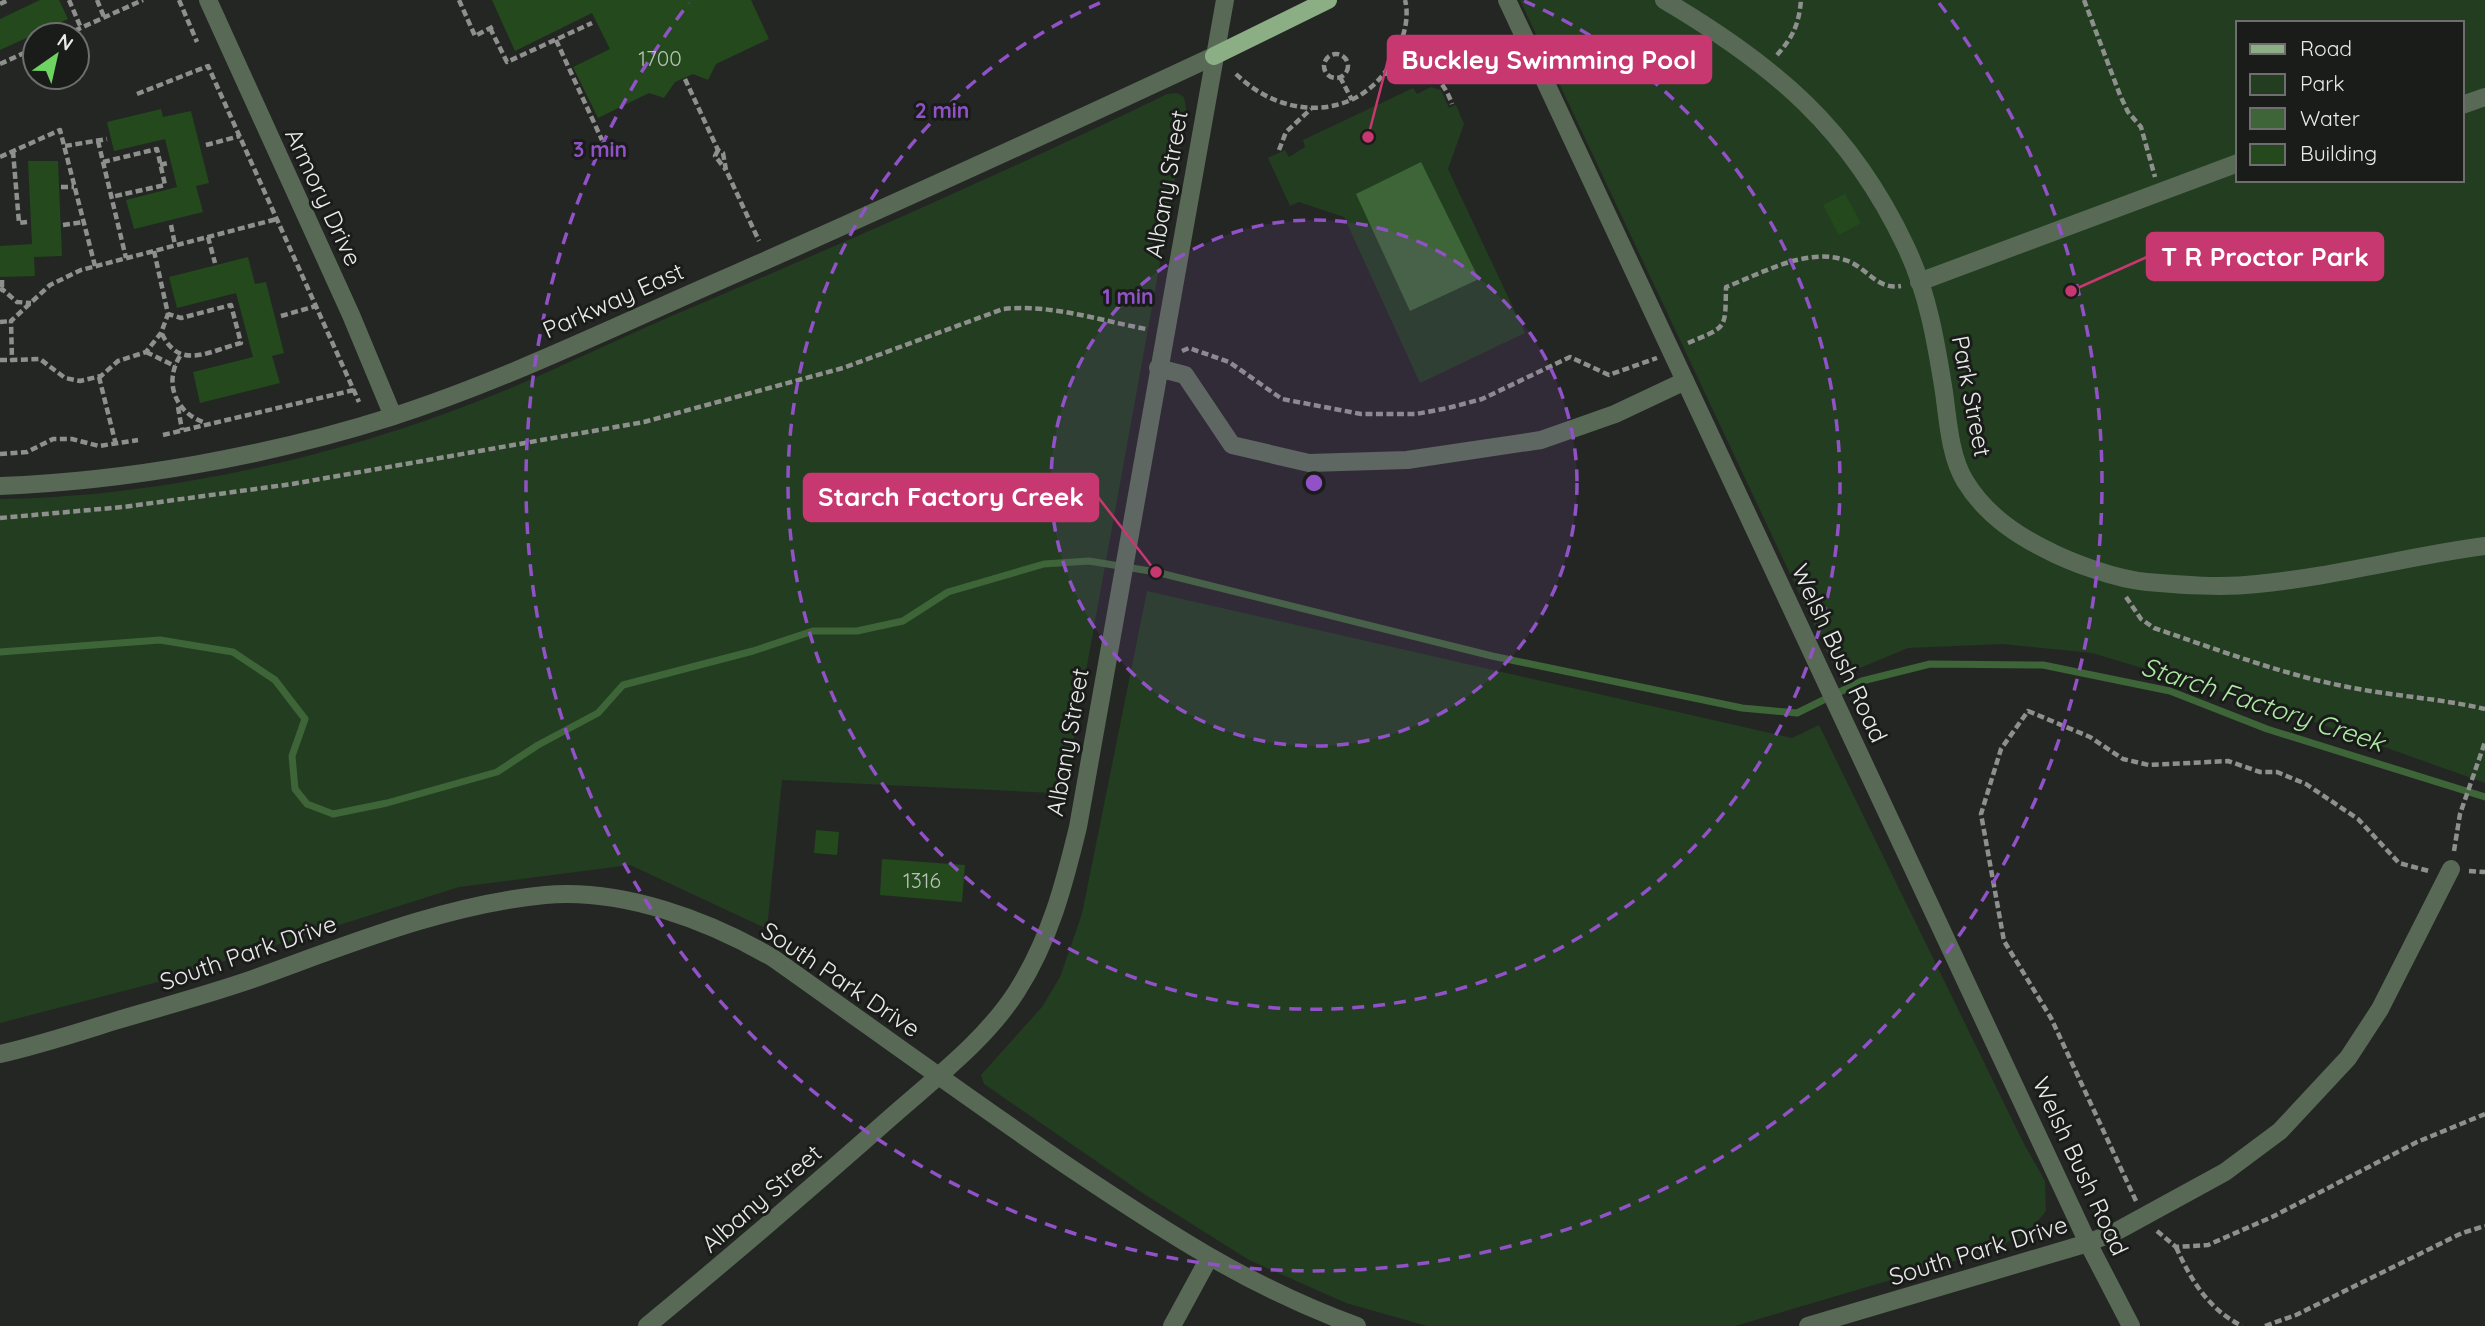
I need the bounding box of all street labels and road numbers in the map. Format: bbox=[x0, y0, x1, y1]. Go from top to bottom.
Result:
street label: Albany Street bbox=[1138, 108, 1194, 260]
street label: Armory Drive bbox=[279, 123, 369, 271]
street label: Parkway East bbox=[538, 256, 688, 344]
street label: Park Street bbox=[1946, 333, 1998, 459]
street label: Welsh Bush Road bbox=[1785, 559, 1895, 747]
street label: Albany Street bbox=[1039, 666, 1095, 818]
street label: South Park Drive bbox=[156, 908, 340, 996]
street label: South Park Drive bbox=[756, 915, 926, 1043]
street label: Welsh Bush Road bbox=[2026, 1072, 2136, 1260]
street label: Albany Street bbox=[695, 1138, 827, 1258]
street label: South Park Drive bbox=[1885, 1209, 2071, 1291]

